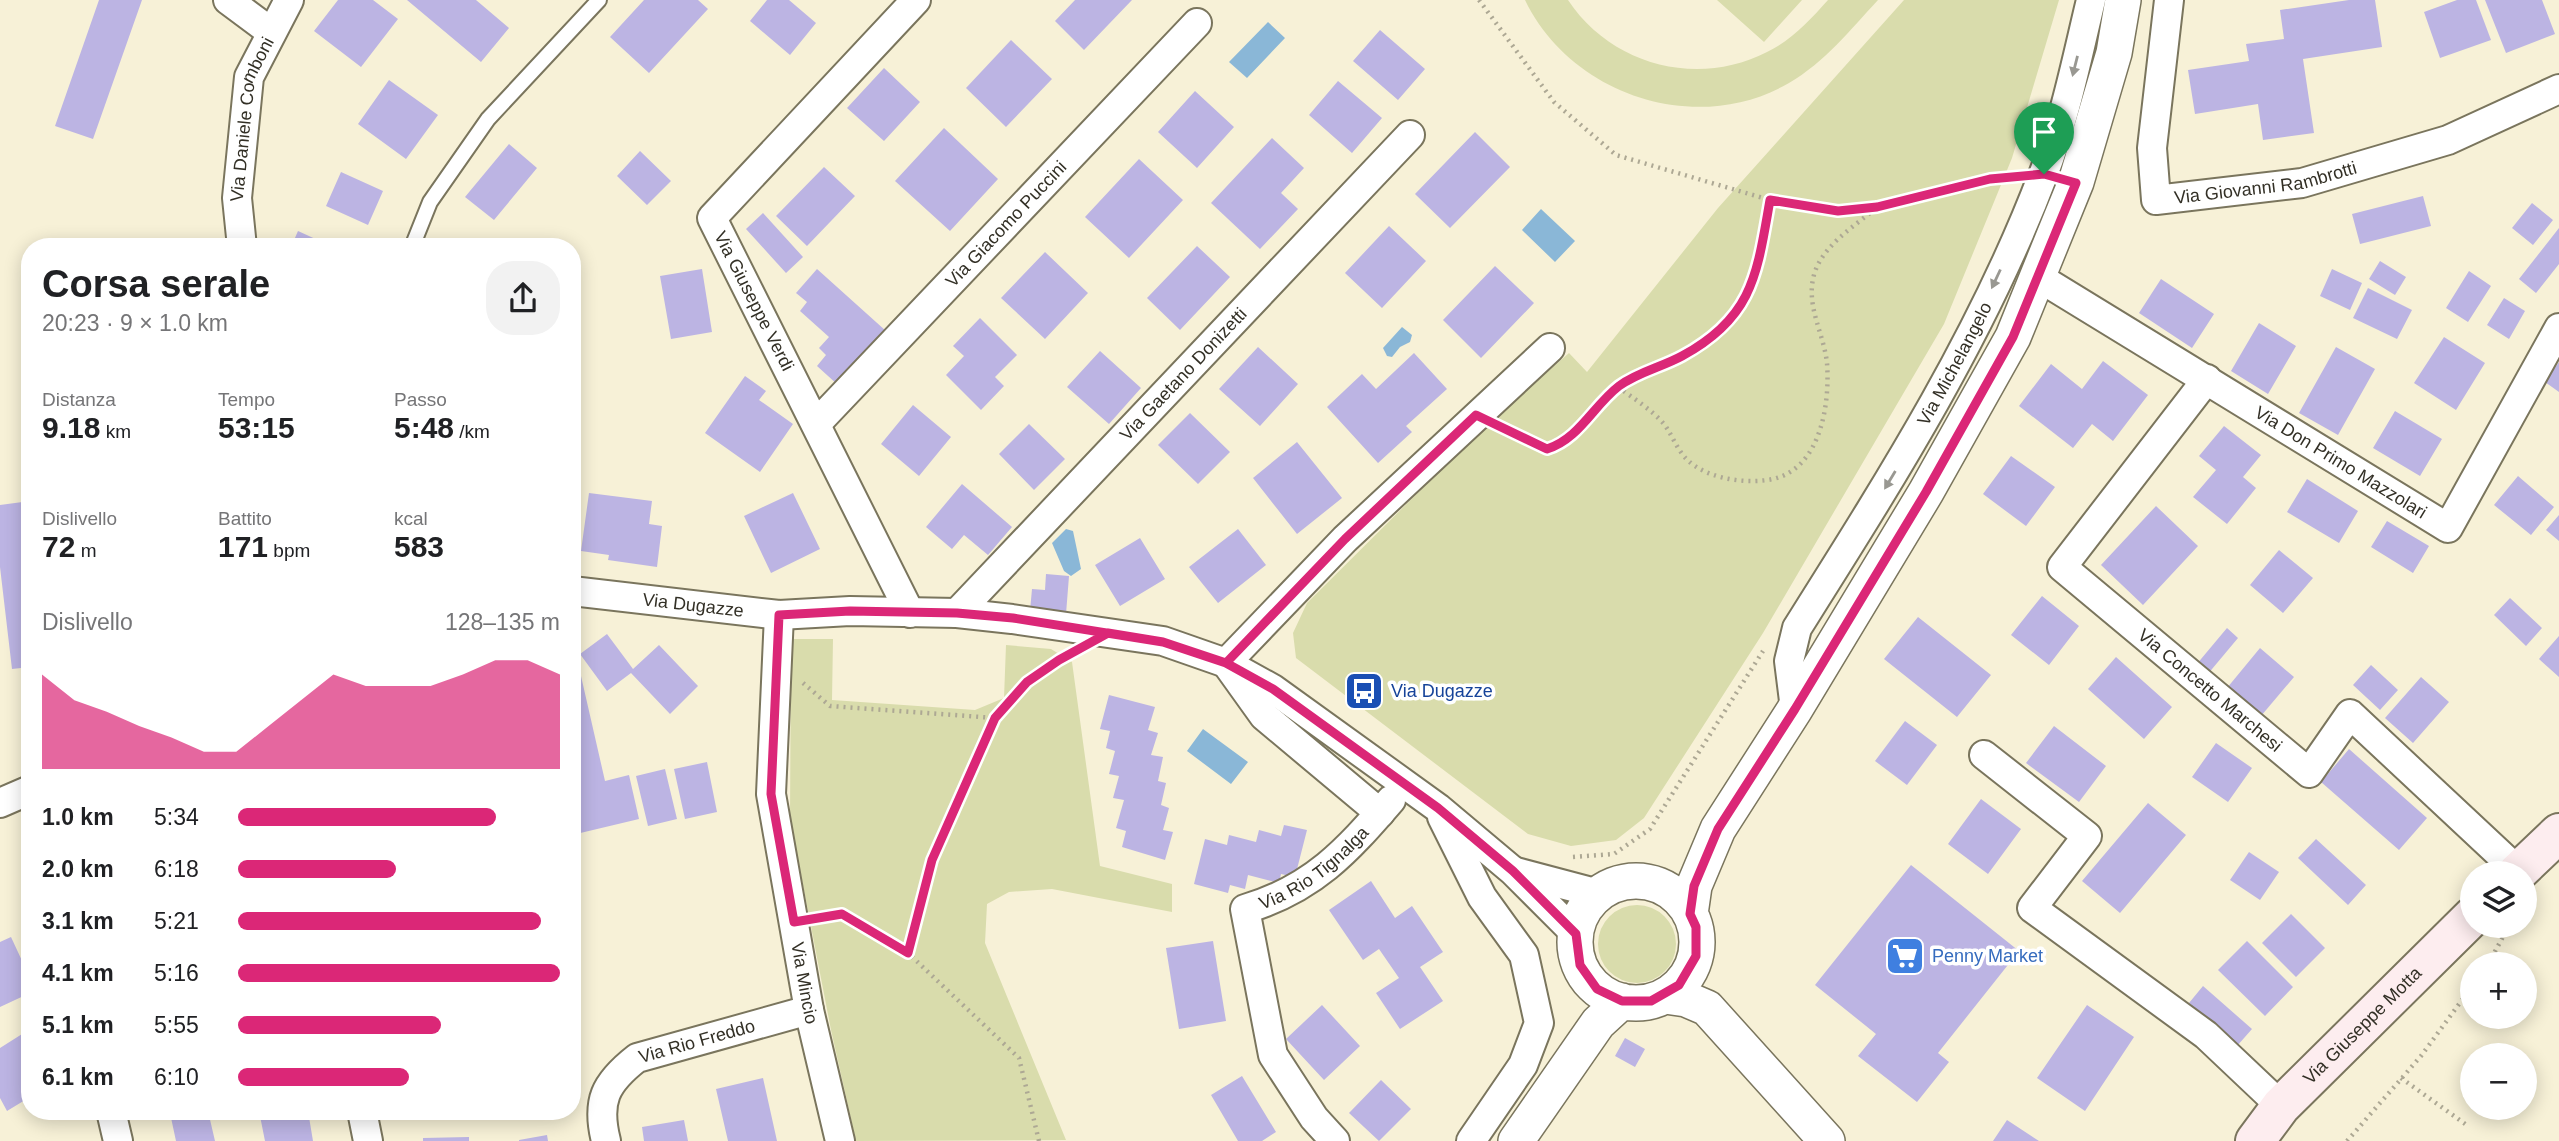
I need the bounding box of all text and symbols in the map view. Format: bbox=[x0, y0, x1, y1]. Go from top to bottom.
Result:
street label: Via Daniele Comboni bbox=[227, 34, 278, 203]
one-way arrow bbox=[2069, 55, 2080, 77]
pin bbox=[2014, 102, 2074, 174]
icon: arrive bbox=[2025, 113, 2063, 151]
street label: Via Giacomo Puccini bbox=[942, 157, 1070, 291]
street label: Via Giovanni Rambrotti bbox=[2173, 157, 2359, 208]
street label: Via Giuseppe Verdi bbox=[710, 228, 798, 374]
button: share bbox=[486, 261, 560, 335]
text: Corsa serale bbox=[42, 263, 270, 305]
one-way arrow bbox=[1991, 269, 2002, 289]
street label: Via Michelangelo bbox=[1913, 299, 1996, 429]
street label: Via Gaetano Donizetti bbox=[1116, 304, 1251, 445]
text: 20:23 · 9 × 1.0 km bbox=[42, 310, 228, 336]
text: Distanza bbox=[42, 389, 116, 410]
text: Tempo bbox=[218, 389, 275, 410]
text: Passo bbox=[394, 389, 447, 410]
street label: Via Don Primo Mazzolari bbox=[2251, 402, 2430, 523]
text: 9.18 bbox=[42, 411, 100, 444]
text: 53:15 bbox=[218, 411, 295, 444]
text: 5:48 bbox=[394, 411, 454, 444]
text: km bbox=[100, 421, 131, 442]
text: /km bbox=[454, 421, 490, 442]
one-way arrow bbox=[1883, 470, 1896, 489]
text: Dislivello bbox=[42, 508, 117, 529]
text: Battito bbox=[218, 508, 272, 529]
text: kcal bbox=[394, 508, 428, 529]
text: 72 bbox=[42, 530, 75, 563]
text: 171 bbox=[218, 530, 268, 563]
text: 583 bbox=[394, 530, 444, 563]
text: m bbox=[75, 540, 96, 561]
text: bpm bbox=[268, 540, 310, 561]
street label: Via Dugazze bbox=[641, 589, 745, 621]
text: Dislivello bbox=[42, 609, 133, 635]
text: 128–135 m bbox=[445, 609, 560, 635]
street label: Via Concetto Marchesi bbox=[2134, 625, 2286, 756]
bus stop icon: Via Dugazze bbox=[1343, 670, 1385, 712]
place label: Via Dugazze bbox=[1391, 681, 1493, 701]
text: 1.0 km bbox=[42, 804, 114, 830]
text: 5:34 bbox=[154, 804, 199, 830]
street label: Via Rio Tignalga bbox=[1256, 822, 1373, 914]
text: 2.0 km bbox=[42, 856, 114, 882]
text: 6:18 bbox=[154, 856, 199, 882]
map controls bbox=[2460, 861, 2537, 1120]
button: layers bbox=[2460, 861, 2537, 938]
text: 3.1 km bbox=[42, 908, 114, 934]
text: 5:21 bbox=[154, 908, 199, 934]
supermarket icon: Penny Market bbox=[1884, 935, 1926, 977]
street label: Via Mincio bbox=[787, 940, 822, 1026]
place label: Penny Market bbox=[1932, 946, 2043, 966]
button: + bbox=[2460, 952, 2537, 1029]
text: 4.1 km bbox=[42, 960, 114, 986]
text: 5:16 bbox=[154, 960, 199, 986]
street label: Via Giuseppe Motta bbox=[2299, 962, 2426, 1088]
text: 5.1 km bbox=[42, 1012, 114, 1038]
text: 5:55 bbox=[154, 1012, 199, 1038]
street label: Via Rio Freddo bbox=[636, 1016, 757, 1067]
button: − bbox=[2460, 1043, 2537, 1120]
text: 6.1 km bbox=[42, 1064, 114, 1090]
text: 6:10 bbox=[154, 1064, 199, 1090]

